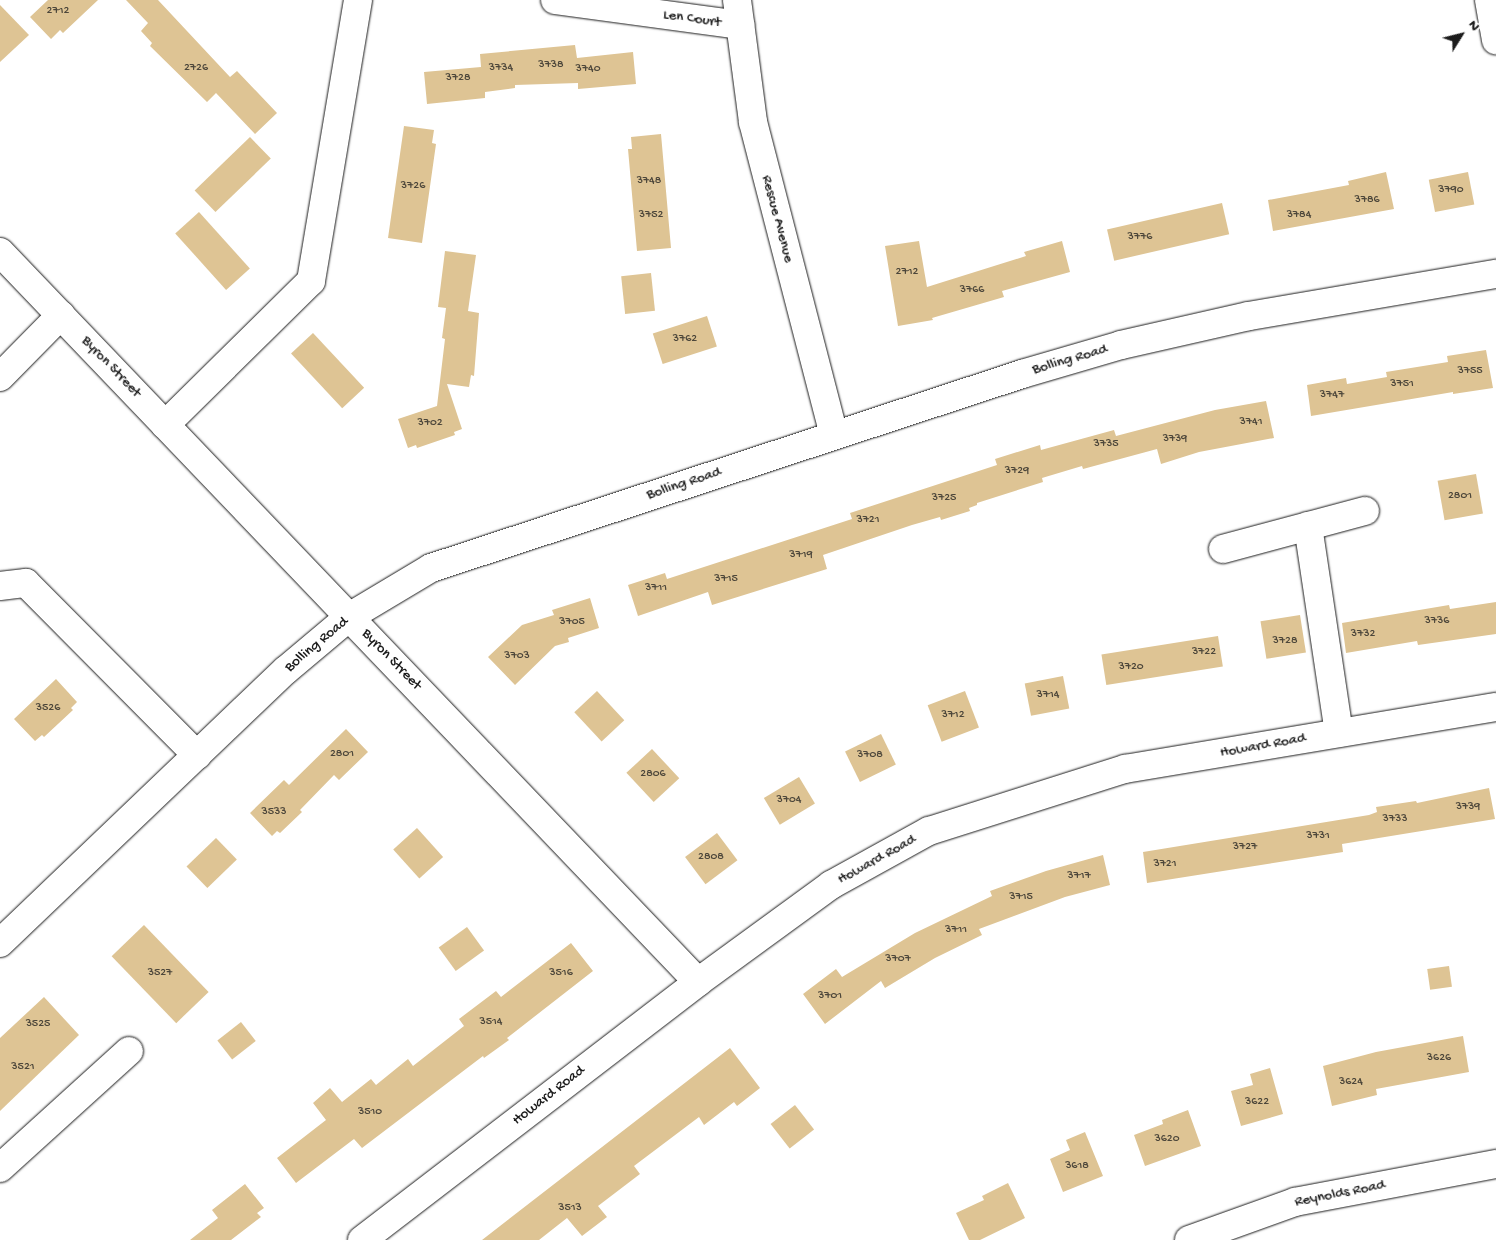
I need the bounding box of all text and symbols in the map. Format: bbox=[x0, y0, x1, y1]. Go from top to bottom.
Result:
house number: 2712 bbox=[47, 5, 69, 19]
street label: Len Court bbox=[662, 6, 722, 32]
north arrow bbox=[1436, 10, 1486, 60]
text: N bbox=[1464, 17, 1483, 35]
house number: 3738 bbox=[538, 59, 564, 73]
house number: 2726 bbox=[184, 62, 208, 76]
house number: 3734 bbox=[489, 62, 513, 76]
house number: 3740 bbox=[576, 63, 600, 77]
house number: 3728 bbox=[446, 72, 470, 86]
street label: Rescue Avenue bbox=[757, 173, 797, 265]
house number: 3748 bbox=[637, 175, 661, 189]
house number: 3726 bbox=[401, 180, 425, 194]
house number: 3790 bbox=[1438, 184, 1464, 198]
house number: 3786 bbox=[1354, 194, 1380, 208]
house number: 3752 bbox=[639, 209, 663, 223]
house number: 3784 bbox=[1287, 209, 1311, 223]
house number: 3776 bbox=[1128, 231, 1152, 245]
house number: 2712 bbox=[896, 266, 918, 280]
house number: 3766 bbox=[960, 284, 984, 298]
street label: Byron Street bbox=[77, 332, 145, 402]
house number: 3762 bbox=[673, 333, 697, 347]
street label: Bolling Road bbox=[1030, 341, 1110, 379]
house number: 3755 bbox=[1457, 365, 1483, 379]
house number: 3751 bbox=[1390, 378, 1414, 392]
house number: 3747 bbox=[1320, 389, 1344, 403]
house number: 3741 bbox=[1240, 416, 1262, 430]
house number: 3702 bbox=[417, 417, 443, 431]
house number: 3739 bbox=[1163, 433, 1187, 447]
house number: 3735 bbox=[1093, 438, 1119, 452]
street label: Bolling Road bbox=[644, 463, 724, 505]
house number: 3729 bbox=[1005, 465, 1029, 479]
house number: 2801 bbox=[1448, 490, 1472, 504]
house number: 3725 bbox=[932, 492, 956, 506]
house number: 3721 bbox=[856, 514, 880, 528]
house number: 3719 bbox=[789, 549, 813, 563]
house number: 3715 bbox=[714, 573, 738, 587]
house number: 3711 bbox=[645, 582, 667, 596]
street label: Bolling Road bbox=[282, 613, 352, 677]
house number: 3736 bbox=[1425, 615, 1449, 629]
house number: 3705 bbox=[559, 616, 585, 630]
street label: Byron Street bbox=[357, 625, 425, 695]
house number: 3732 bbox=[1351, 628, 1375, 642]
house number: 3728 bbox=[1273, 635, 1297, 649]
house number: 3722 bbox=[1192, 646, 1216, 660]
house number: 3703 bbox=[504, 650, 530, 664]
house number: 3720 bbox=[1118, 661, 1144, 675]
house number: 3714 bbox=[1037, 689, 1059, 703]
house number: 3526 bbox=[36, 702, 60, 716]
house number: 3712 bbox=[941, 709, 965, 723]
street label: Howard Road bbox=[1219, 730, 1307, 762]
house number: 2801 bbox=[330, 748, 354, 762]
house number: 3708 bbox=[857, 749, 883, 763]
house number: 2806 bbox=[640, 768, 666, 782]
house number: 3704 bbox=[777, 794, 801, 808]
house number: 3739 bbox=[1456, 801, 1480, 815]
house number: 3533 bbox=[262, 806, 286, 820]
house number: 3733 bbox=[1383, 813, 1407, 827]
house number: 3731 bbox=[1306, 830, 1330, 844]
street label: Howard Road bbox=[835, 831, 919, 889]
house number: 3727 bbox=[1233, 841, 1257, 855]
house number: 2808 bbox=[698, 851, 724, 865]
house number: 3721 bbox=[1153, 858, 1177, 872]
house number: 3717 bbox=[1067, 870, 1091, 884]
house number: 3715 bbox=[1009, 891, 1033, 905]
house number: 3711 bbox=[945, 924, 967, 938]
house number: 3707 bbox=[885, 953, 911, 967]
house number: 3527 bbox=[148, 967, 172, 981]
house number: 3516 bbox=[549, 967, 573, 981]
house number: 3701 bbox=[818, 990, 842, 1004]
house number: 3514 bbox=[479, 1016, 503, 1030]
house number: 3525 bbox=[26, 1018, 50, 1032]
house number: 3626 bbox=[1427, 1052, 1451, 1066]
house number: 3521 bbox=[11, 1061, 35, 1075]
street label: Howard Road bbox=[509, 1062, 589, 1130]
house number: 3624 bbox=[1339, 1076, 1363, 1090]
house number: 3622 bbox=[1245, 1096, 1269, 1110]
house number: 3510 bbox=[358, 1106, 382, 1120]
house number: 3620 bbox=[1154, 1133, 1180, 1147]
house number: 3618 bbox=[1065, 1160, 1089, 1174]
street label: Reynolds Road bbox=[1293, 1176, 1387, 1212]
house number: 3513 bbox=[558, 1202, 582, 1216]

